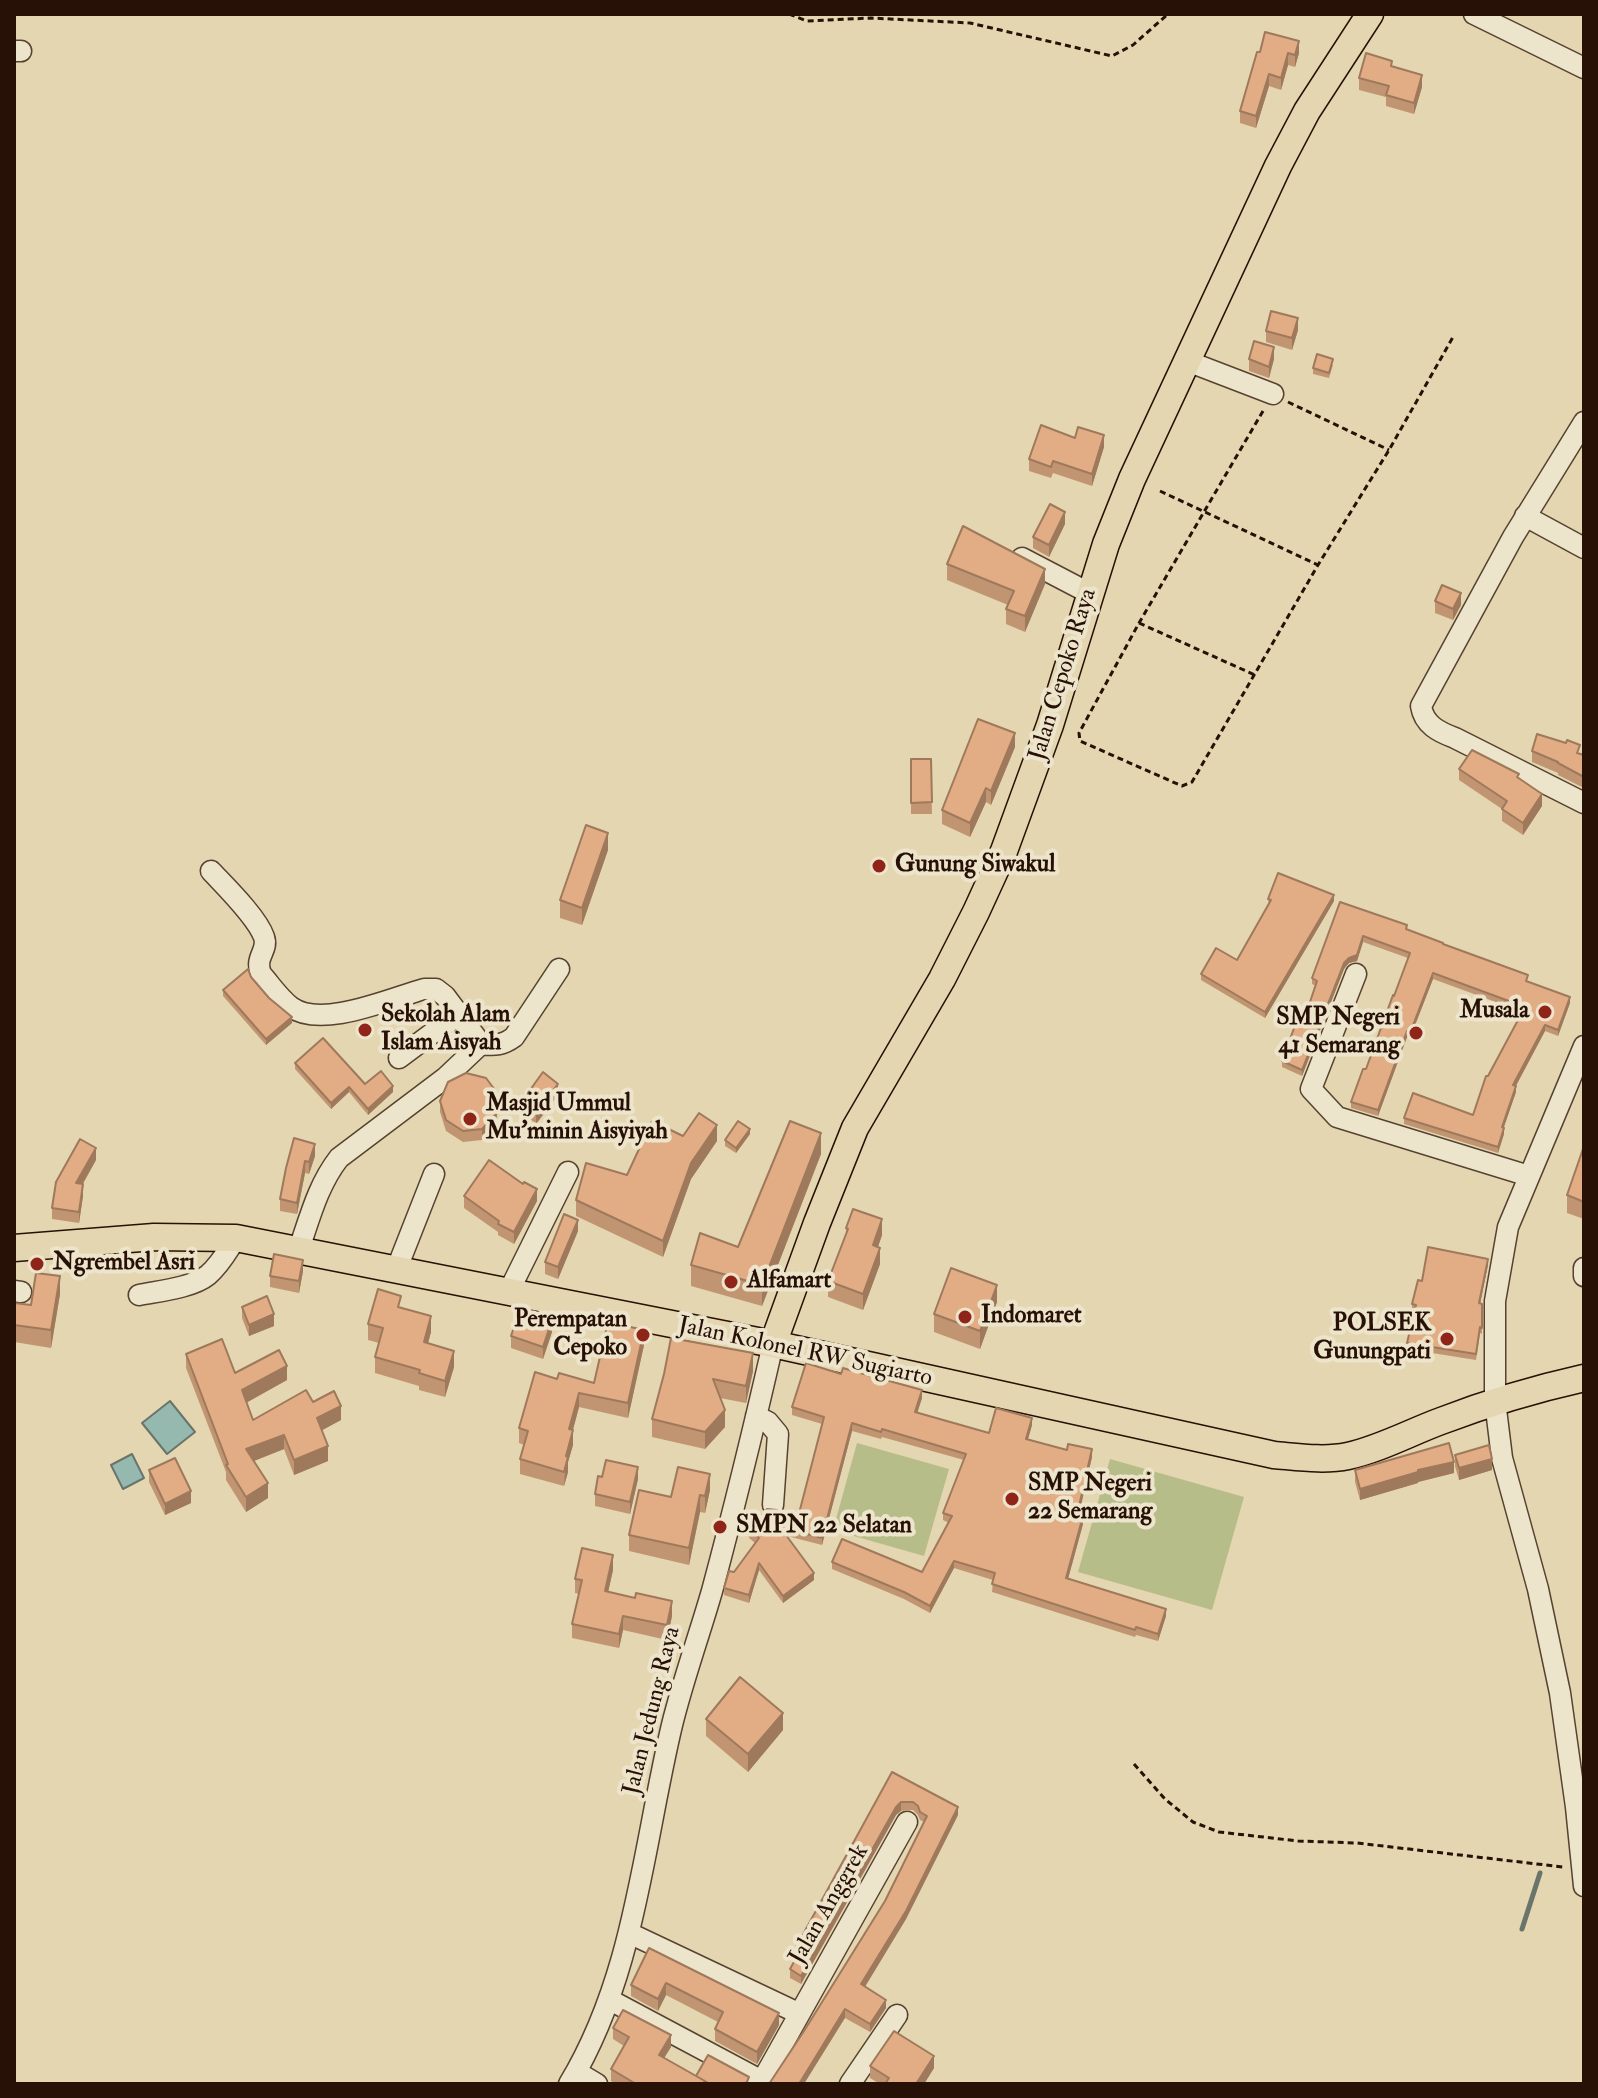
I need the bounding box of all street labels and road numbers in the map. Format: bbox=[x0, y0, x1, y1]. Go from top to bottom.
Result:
street label: Jalan Cepoko Raya bbox=[1024, 585, 1104, 765]
street label: Jalan Kolonel RW Sugiarto bbox=[675, 1312, 935, 1394]
street label: Jalan Jedung Raya bbox=[618, 1624, 688, 1798]
street label: Jalan Anggrek bbox=[784, 1840, 876, 1970]

